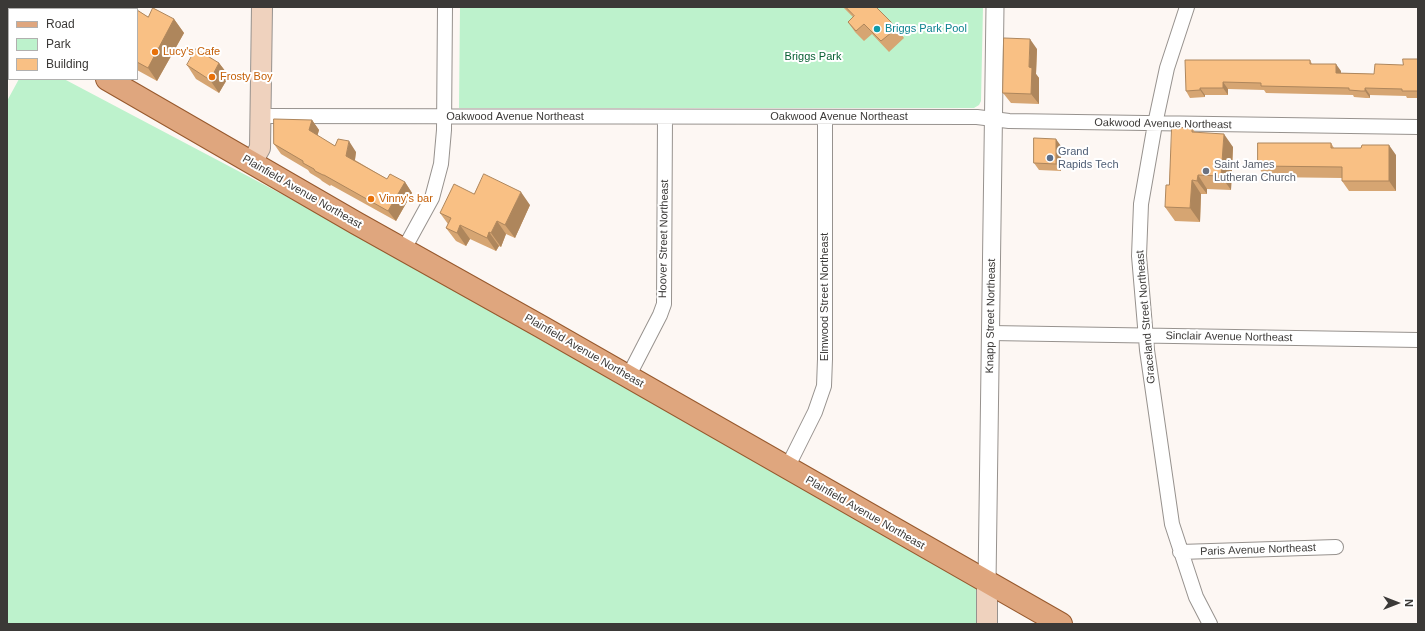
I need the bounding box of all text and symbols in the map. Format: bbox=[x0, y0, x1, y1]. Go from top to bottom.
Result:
legend bbox=[8, 8, 138, 80]
text: Road bbox=[46, 17, 75, 31]
place label: Briggs Park Pool bbox=[885, 22, 967, 36]
marker: Briggs Park Pool bbox=[872, 24, 882, 34]
text: Park bbox=[46, 37, 71, 51]
place label: Lucy's Cafe bbox=[163, 45, 220, 59]
marker: Lucy's Cafe bbox=[150, 47, 160, 57]
park label: Briggs Park bbox=[785, 50, 841, 64]
text: Building bbox=[46, 57, 89, 71]
place label: Frosty Boy bbox=[220, 70, 273, 84]
marker: Frosty Boy bbox=[207, 72, 217, 82]
street label: Oakwood Avenue Northeast bbox=[446, 110, 584, 124]
street label: Oakwood Avenue Northeast bbox=[770, 110, 908, 124]
street label: Oakwood Avenue Northeast bbox=[1094, 116, 1232, 132]
place label: Grand Rapids Tech bbox=[1058, 145, 1119, 171]
street label: Plainfield Avenue Northeast bbox=[240, 152, 364, 232]
marker: Grand Rapids Tech bbox=[1045, 153, 1055, 163]
place label: Saint James Lutheran Church bbox=[1214, 158, 1296, 184]
marker: Saint James Lutheran Church bbox=[1201, 166, 1211, 176]
street label: Hoover Street Northeast bbox=[656, 180, 672, 298]
place label: Vinny's bar bbox=[379, 192, 433, 206]
marker: Vinny's bar bbox=[366, 194, 376, 204]
street label: Elmwood Street Northeast bbox=[818, 233, 832, 361]
street label: Graceland Street Northeast bbox=[1134, 250, 1158, 384]
street label: Knapp Street Northeast bbox=[983, 258, 999, 374]
street label: Plainfield Avenue Northeast bbox=[522, 311, 646, 391]
street label: Sinclair Avenue Northeast bbox=[1165, 329, 1293, 345]
street label: Plainfield Avenue Northeast bbox=[803, 473, 927, 553]
street label: Paris Avenue Northeast bbox=[1200, 541, 1316, 559]
north arrow bbox=[1377, 583, 1417, 623]
text: N bbox=[1403, 599, 1415, 607]

